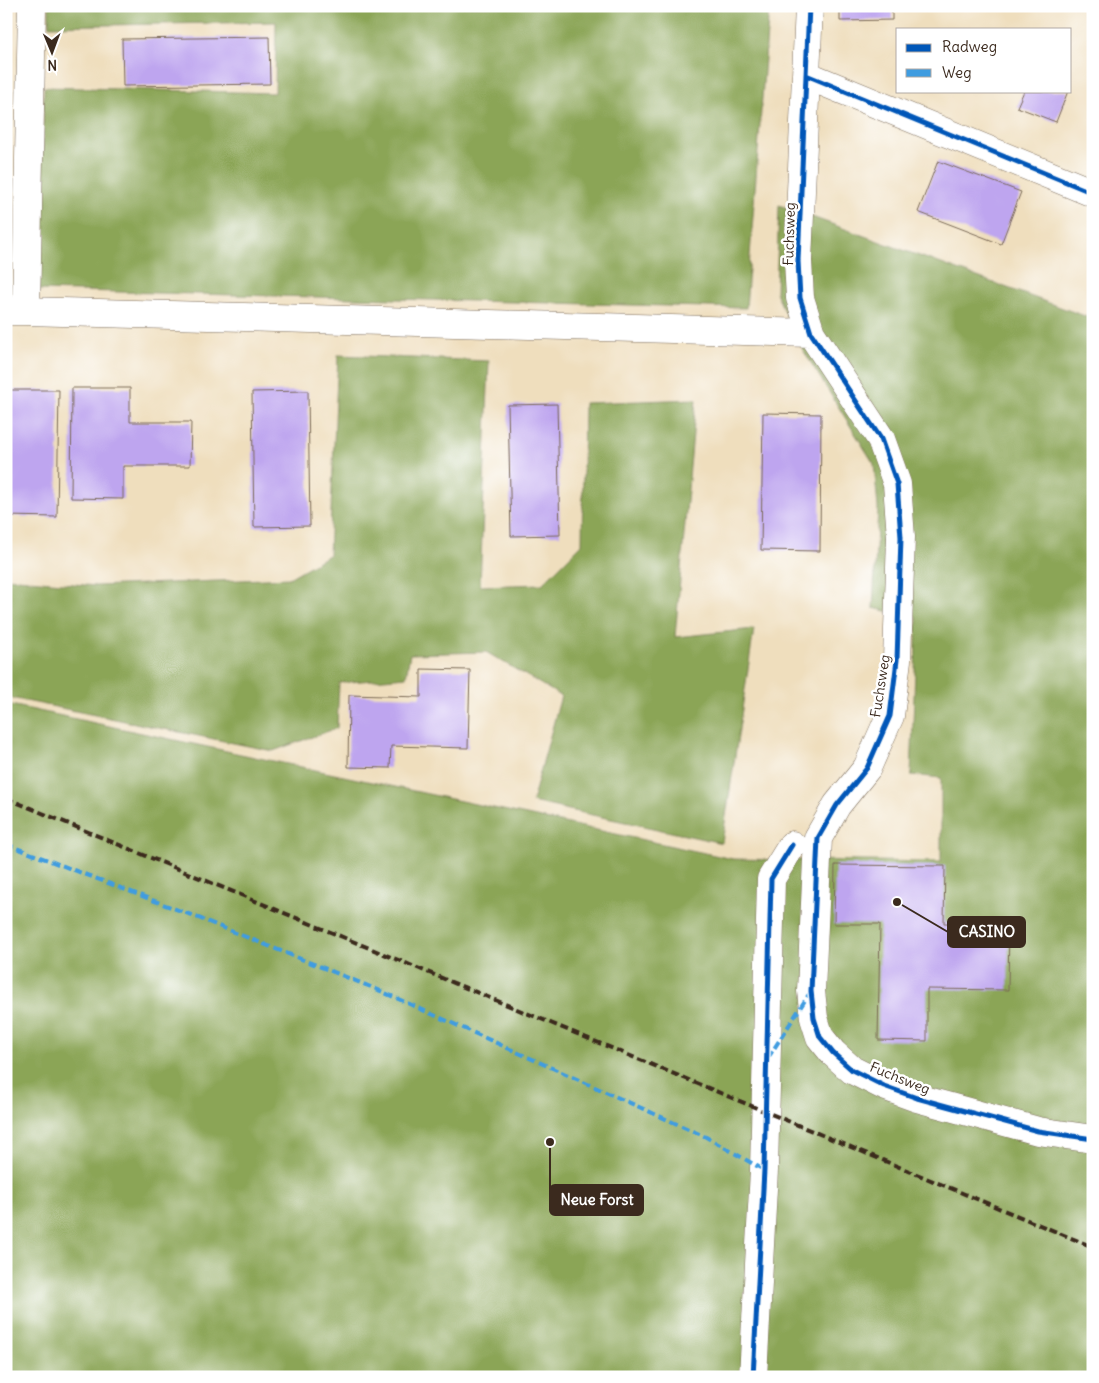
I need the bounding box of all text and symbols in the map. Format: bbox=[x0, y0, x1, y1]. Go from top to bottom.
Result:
north arrow bbox=[28, 28, 78, 78]
legend bbox=[896, 28, 1072, 92]
text: Radweg bbox=[942, 37, 997, 56]
text: N bbox=[47, 56, 57, 74]
text: Weg bbox=[942, 63, 972, 82]
street label: Fuchsweg bbox=[779, 202, 799, 266]
street label: Fuchsweg bbox=[866, 653, 894, 719]
callout: CASINO bbox=[948, 917, 1025, 947]
text: CASINO bbox=[959, 922, 1016, 941]
street label: Fuchsweg bbox=[867, 1058, 933, 1098]
callout: Neue Forst bbox=[550, 1185, 643, 1215]
text: Neue Forst bbox=[561, 1190, 634, 1209]

